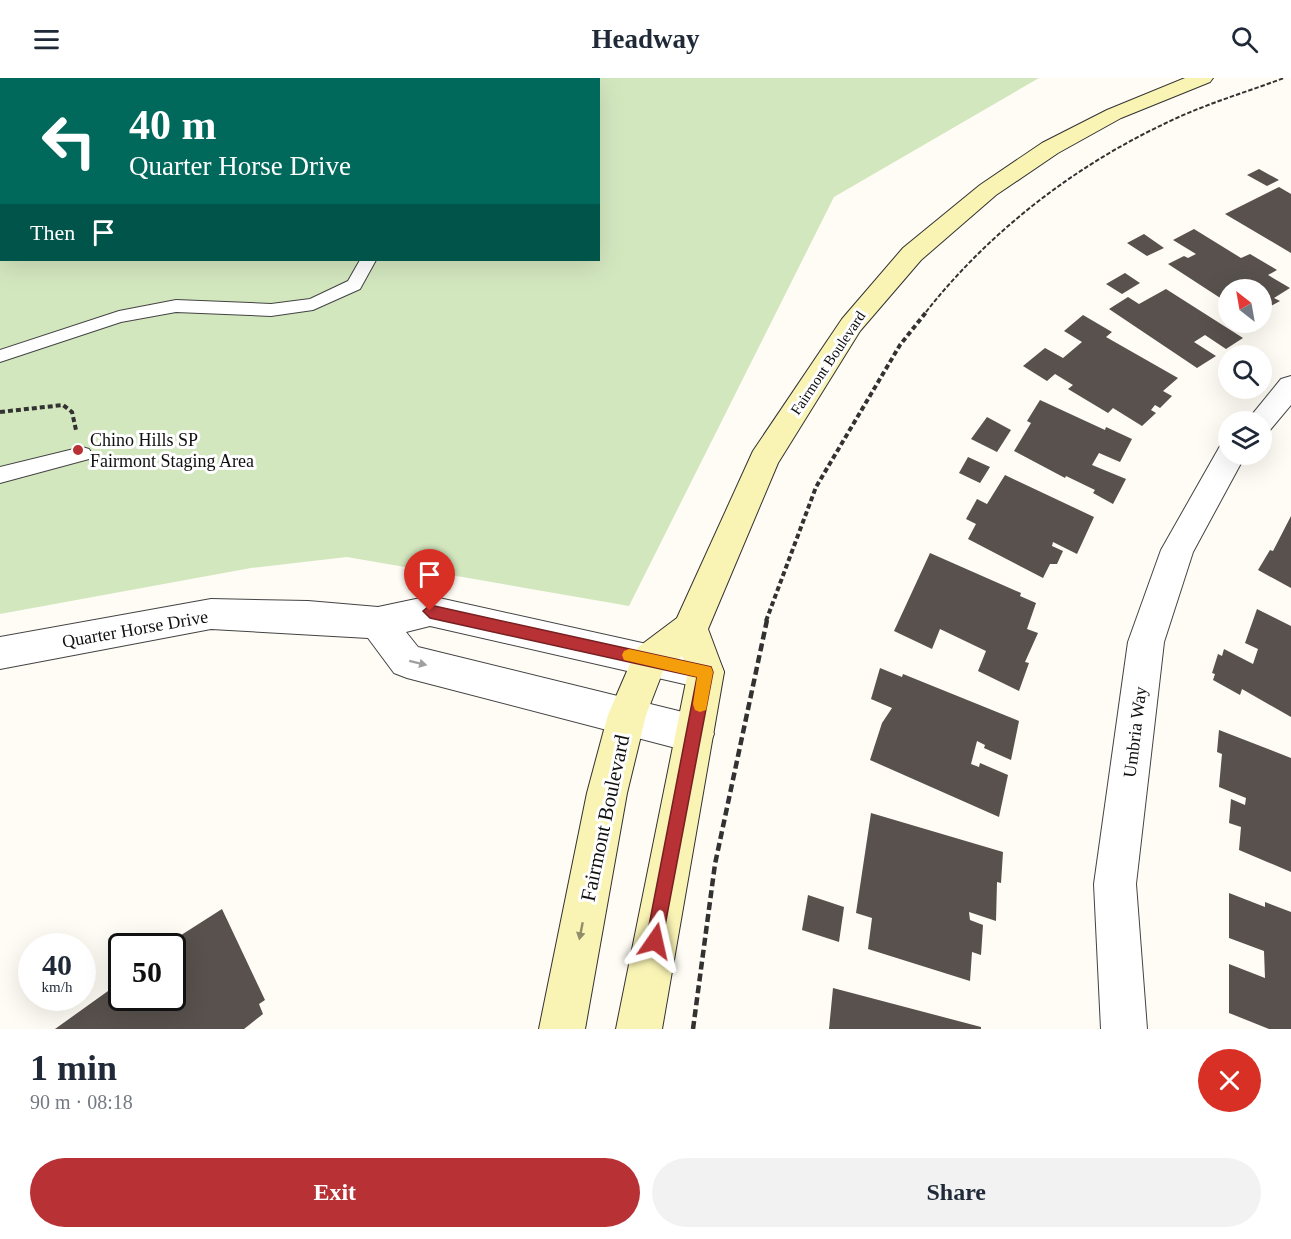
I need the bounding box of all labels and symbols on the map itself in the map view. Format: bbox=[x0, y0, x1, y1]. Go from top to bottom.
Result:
north arrow bbox=[1218, 279, 1272, 333]
street label: Fairmont Boulevard bbox=[787, 308, 869, 418]
place label: Chino Hills SP Fairmont Staging Area bbox=[90, 430, 254, 471]
marker: Chino Hills SP Fairmont Staging Area bbox=[71, 443, 85, 457]
pin bbox=[404, 549, 455, 611]
street label: Quarter Horse Drive bbox=[60, 606, 210, 652]
one-way arrow bbox=[408, 659, 427, 669]
street label: Umbria Way bbox=[1119, 685, 1151, 779]
street label: Fairmont Boulevard bbox=[576, 732, 634, 904]
position arrow bbox=[623, 909, 687, 973]
one-way arrow bbox=[576, 922, 585, 941]
speed limit sign: 50 bbox=[108, 933, 186, 1011]

